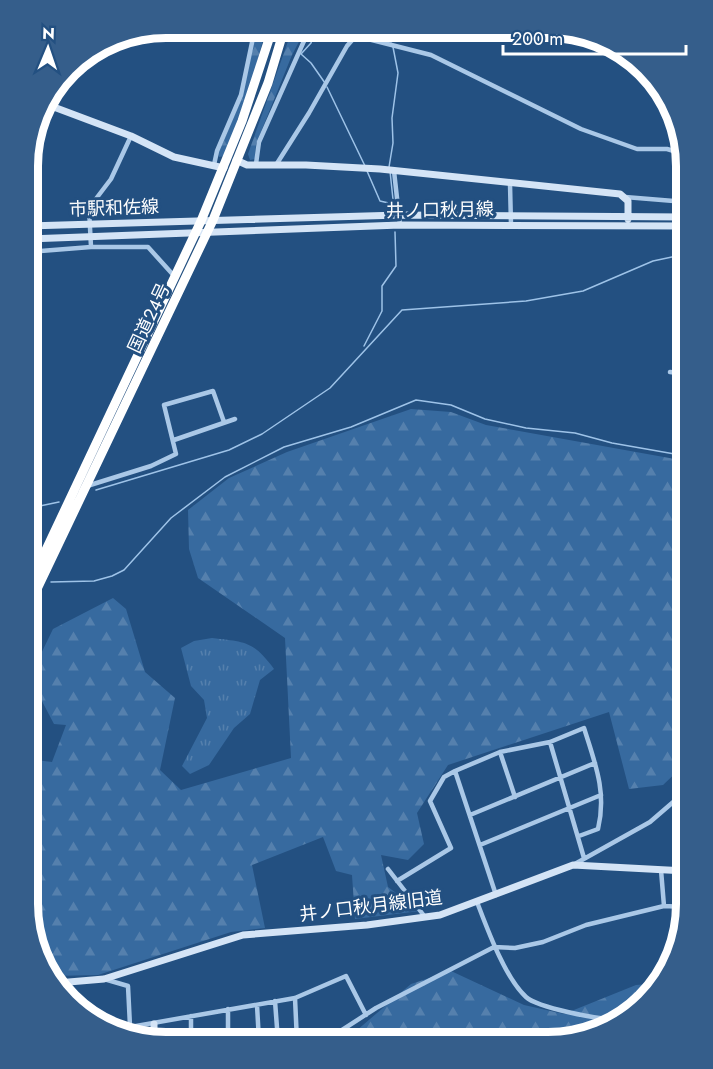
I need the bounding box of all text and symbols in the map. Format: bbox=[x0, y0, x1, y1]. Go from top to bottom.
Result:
north arrow bbox=[18, 18, 78, 78]
scale bar bbox=[503, 18, 686, 56]
text: N bbox=[42, 22, 55, 45]
text: 200 m bbox=[512, 26, 563, 52]
street label: 市駅和佐線 bbox=[69, 193, 159, 223]
street label: 井ノ口秋月線 bbox=[386, 196, 494, 224]
street label: 国道24号 bbox=[121, 279, 177, 357]
street label: 井ノ口秋月線旧道 bbox=[298, 884, 444, 928]

